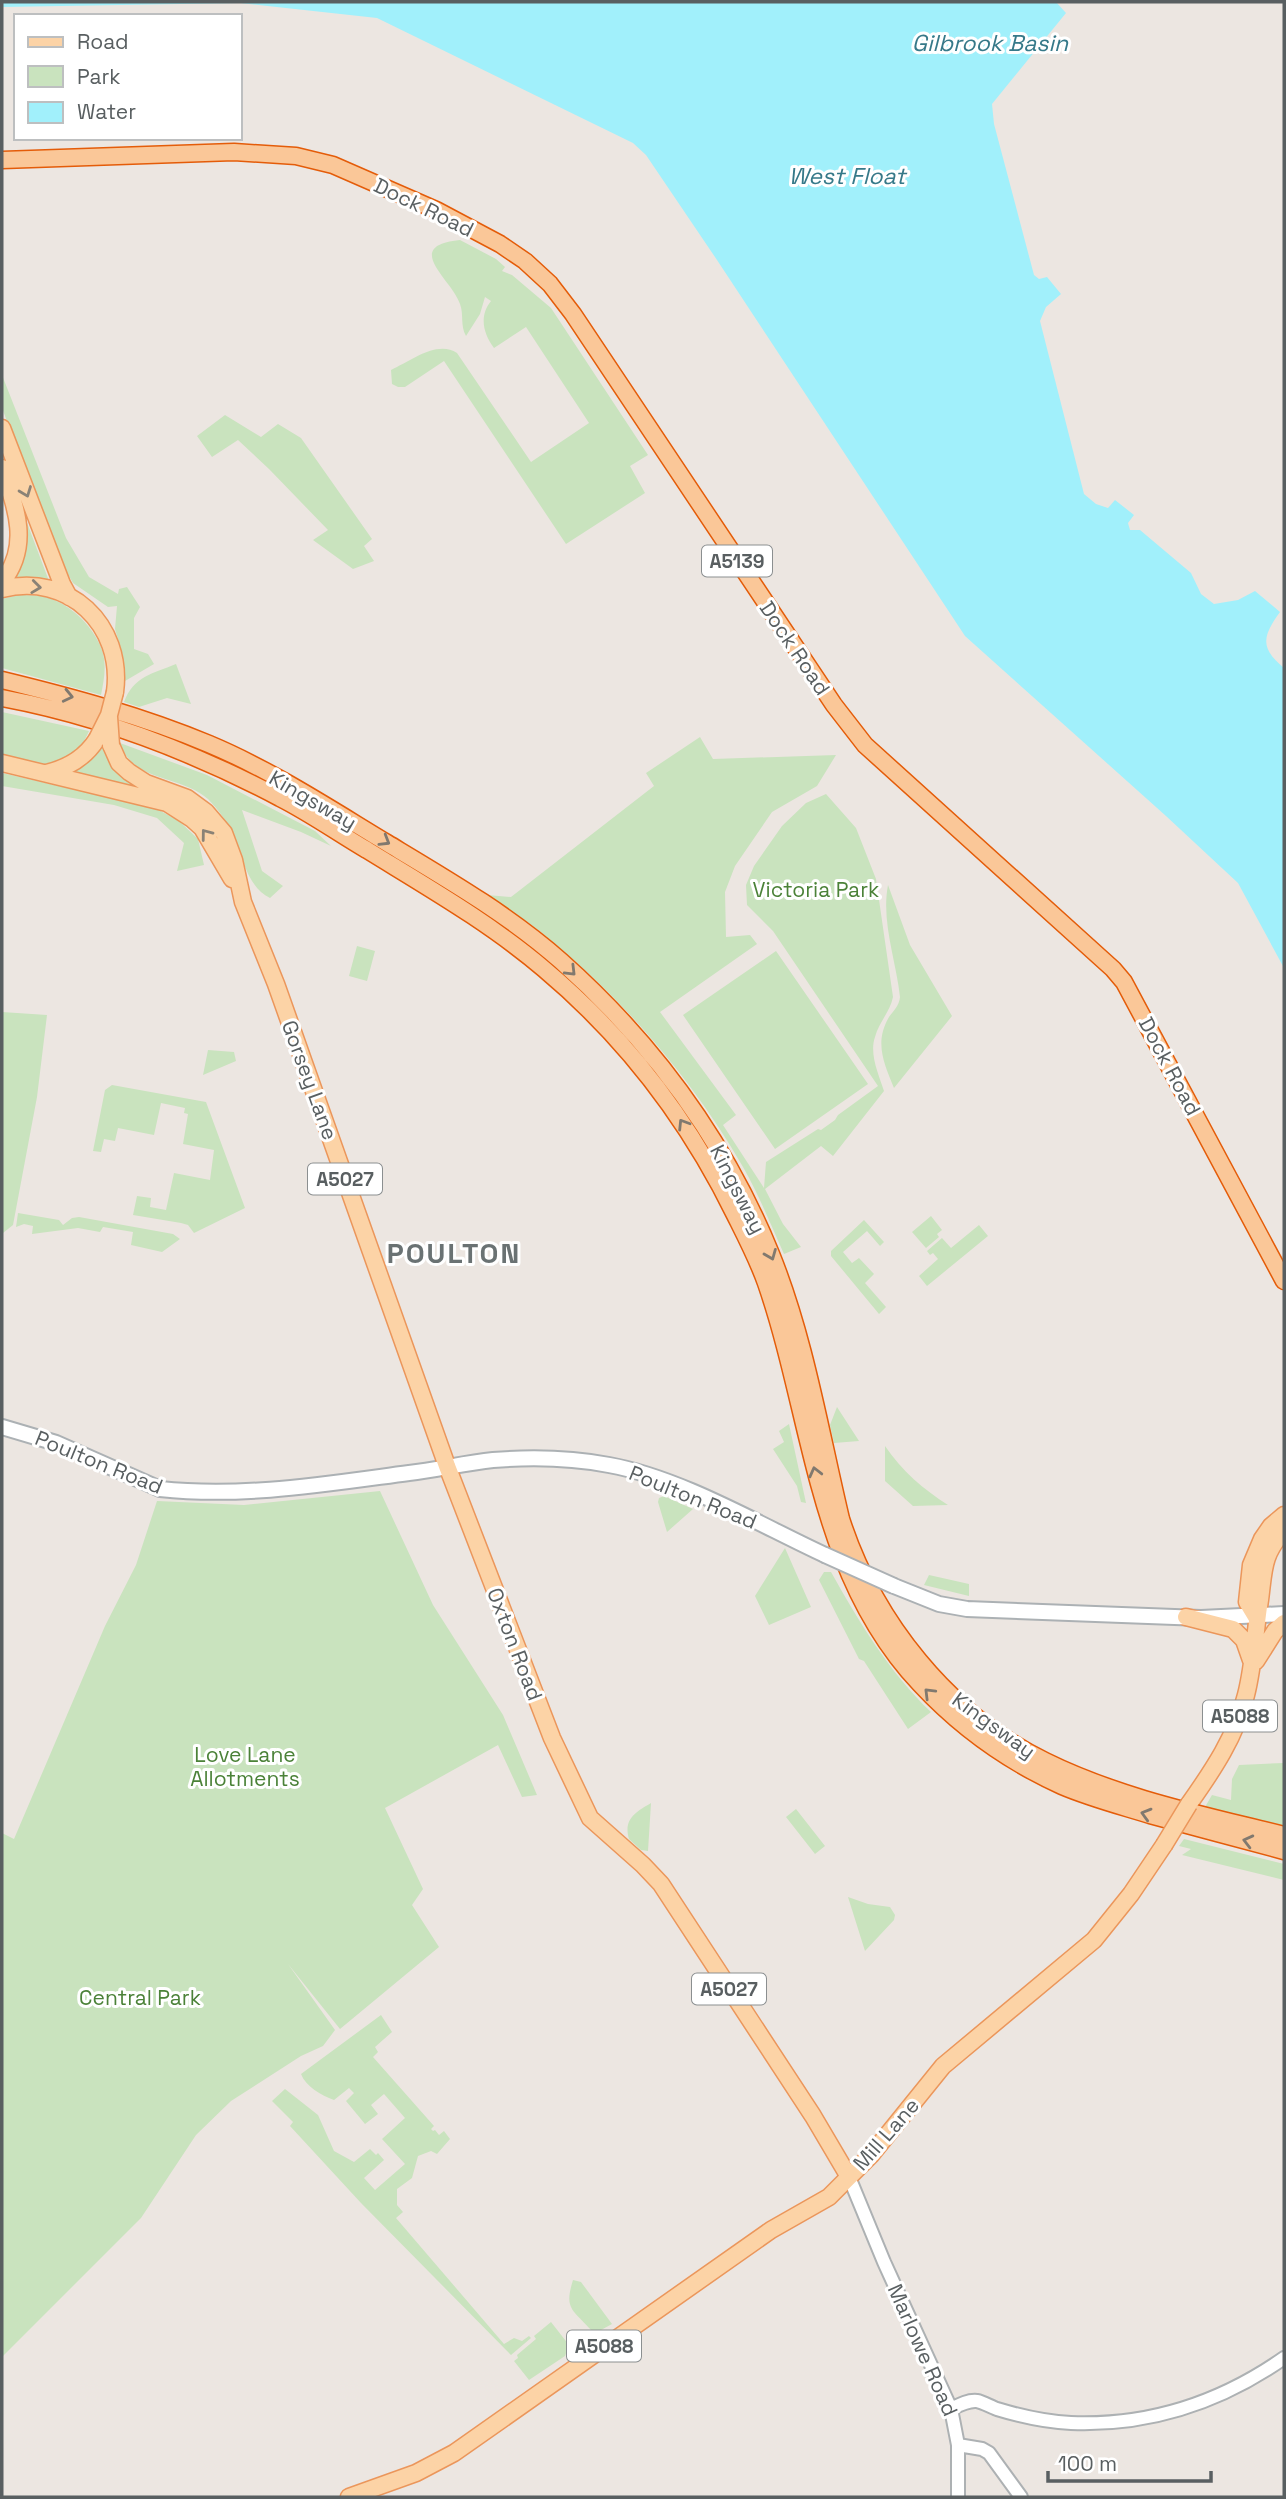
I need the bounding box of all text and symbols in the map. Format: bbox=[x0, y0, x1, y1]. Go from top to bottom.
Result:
legend bbox=[14, 14, 242, 140]
text: Road bbox=[77, 28, 129, 55]
water label: Gilbrook Basin bbox=[912, 28, 1069, 58]
text: Park bbox=[77, 63, 121, 90]
text: Water bbox=[77, 98, 136, 125]
water label: West Float bbox=[788, 161, 908, 191]
street label: Dock Road bbox=[370, 171, 478, 243]
one-way arrow bbox=[17, 485, 31, 497]
road number: A5139 bbox=[702, 546, 772, 576]
one-way arrow bbox=[30, 580, 42, 595]
street label: Dock Road bbox=[754, 596, 836, 700]
one-way arrow bbox=[62, 687, 74, 702]
street label: Kingsway bbox=[264, 764, 362, 836]
one-way arrow bbox=[201, 830, 214, 842]
one-way arrow bbox=[377, 833, 390, 846]
park label: Victoria Park bbox=[753, 876, 879, 903]
one-way arrow bbox=[563, 962, 576, 975]
street label: Dock Road bbox=[1133, 1012, 1207, 1120]
street label: Gorsey Lane bbox=[276, 1017, 344, 1143]
one-way arrow bbox=[679, 1119, 692, 1132]
street label: Kingsway bbox=[704, 1140, 772, 1238]
road number: A5027 bbox=[308, 1163, 382, 1194]
district label: POULTON bbox=[387, 1235, 521, 1271]
one-way arrow bbox=[762, 1248, 776, 1260]
street label: Poulton Road bbox=[31, 1424, 167, 1500]
street label: Poulton Road bbox=[625, 1459, 761, 1535]
one-way arrow bbox=[809, 1466, 823, 1478]
street label: Oxton Road bbox=[481, 1584, 549, 1704]
street label: Kingsway bbox=[947, 1686, 1041, 1764]
one-way arrow bbox=[924, 1688, 937, 1701]
road number: A5088 bbox=[1203, 1700, 1277, 1732]
park label: Love Lane Allotments bbox=[190, 1741, 300, 1792]
one-way arrow bbox=[1140, 1807, 1152, 1822]
one-way arrow bbox=[1242, 1835, 1254, 1849]
road number: A5027 bbox=[692, 1974, 766, 2005]
park label: Central Park bbox=[79, 1984, 201, 2011]
street label: Mill Lane bbox=[847, 2092, 925, 2176]
street label: Marlowe Road bbox=[882, 2280, 964, 2420]
road number: A5088 bbox=[567, 2330, 641, 2362]
scale bar bbox=[1048, 2440, 1211, 2484]
text: 100 m bbox=[1058, 2450, 1117, 2477]

